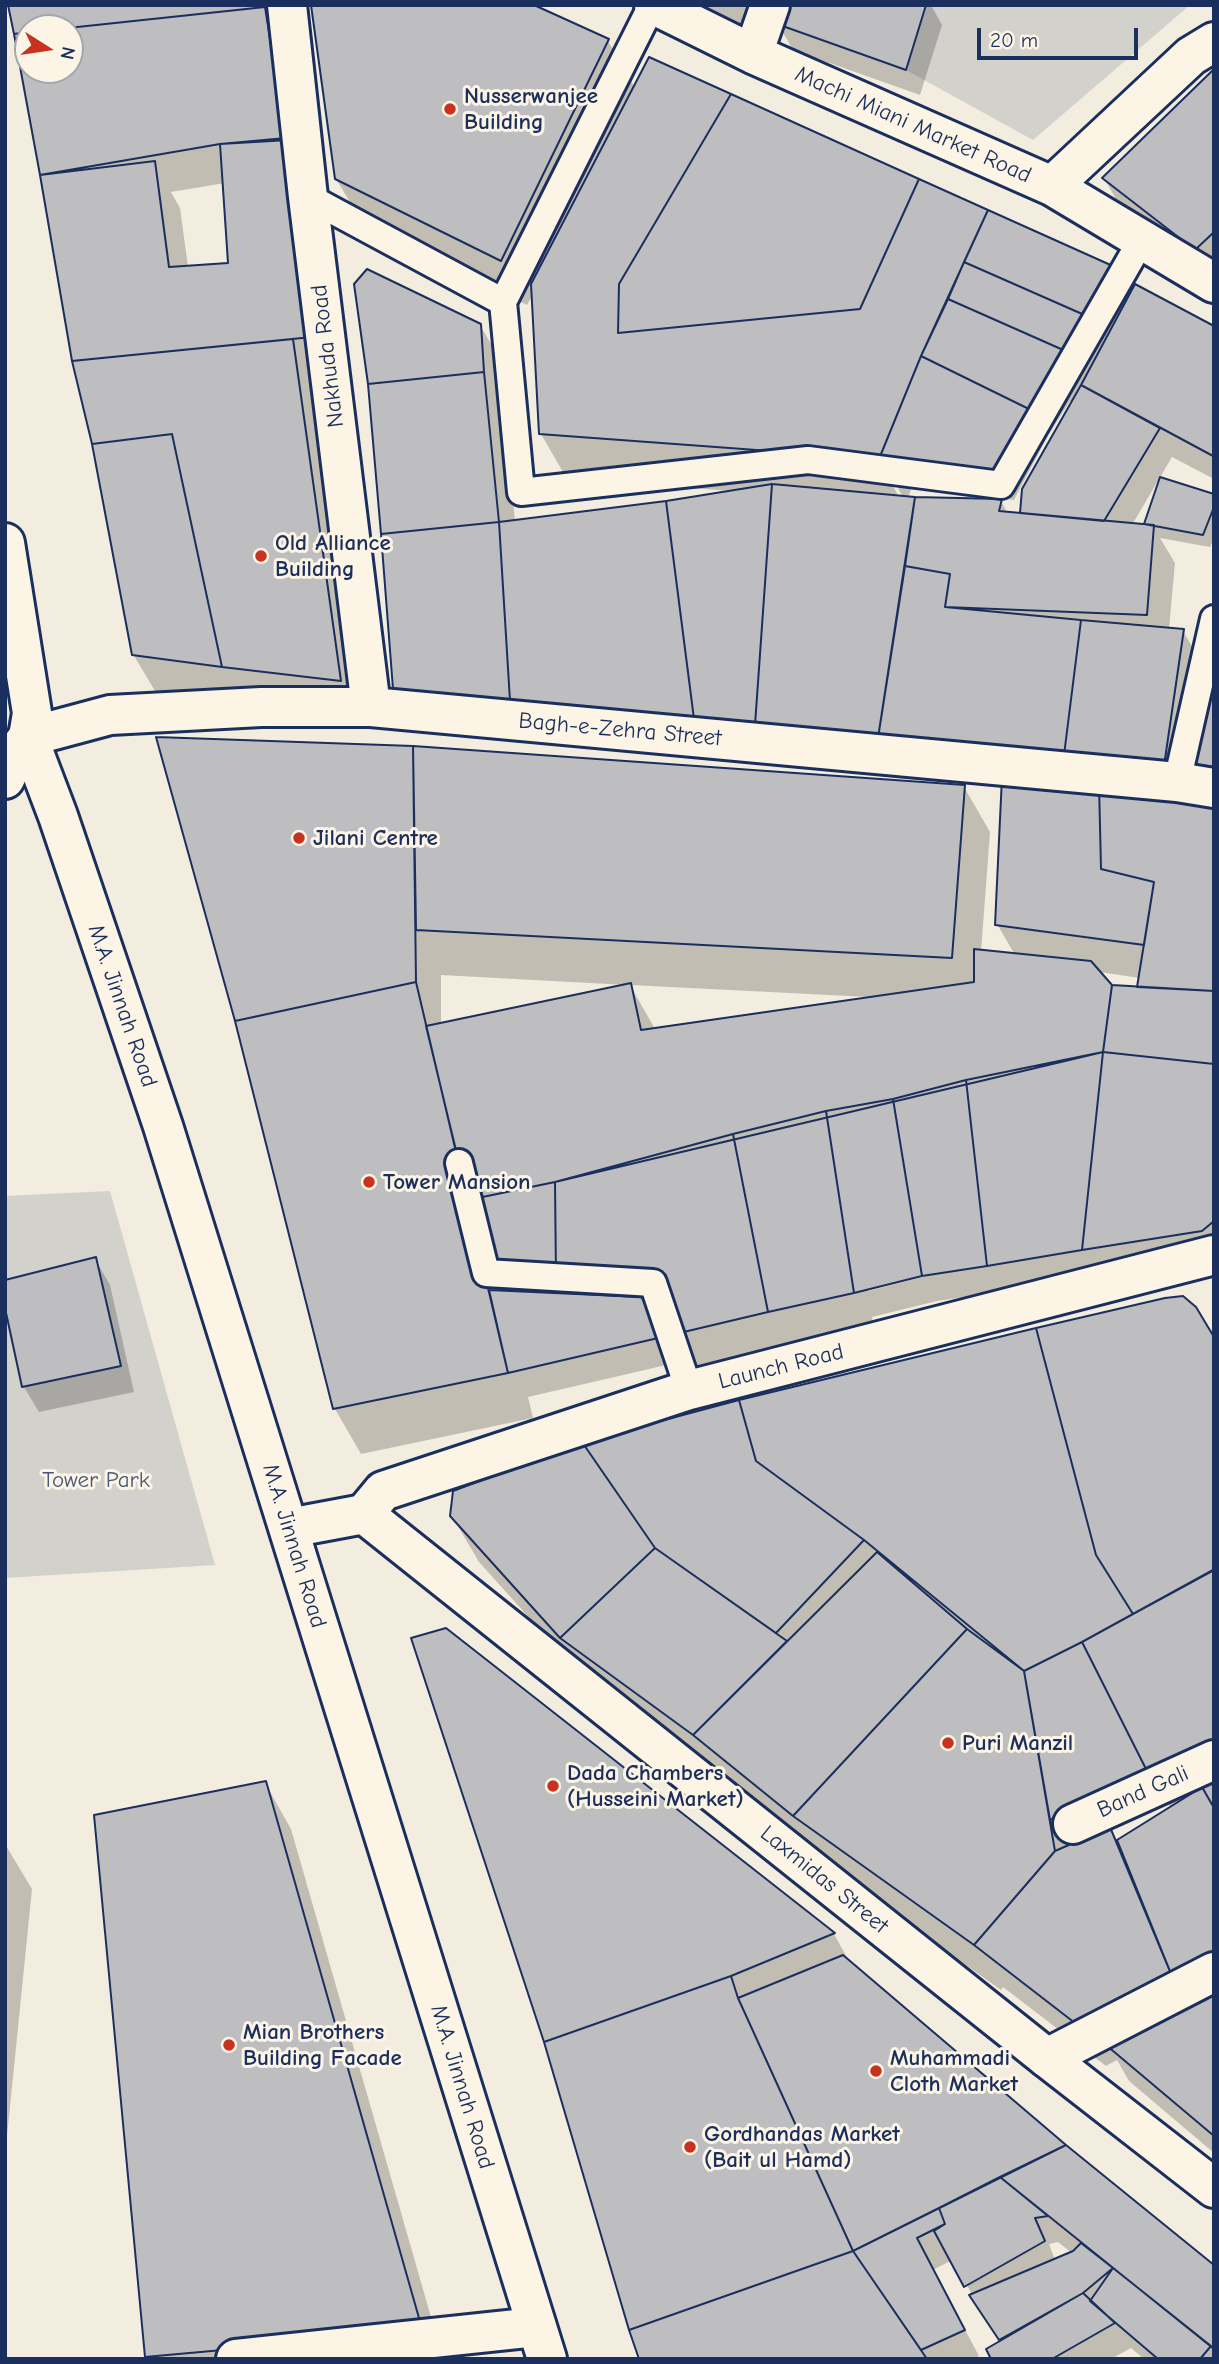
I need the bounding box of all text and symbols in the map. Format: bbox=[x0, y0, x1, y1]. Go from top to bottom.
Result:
north arrow bbox=[14, 14, 84, 84]
scale bar bbox=[981, 14, 1142, 58]
text: 20 m bbox=[990, 28, 1038, 52]
text: N bbox=[56, 45, 80, 61]
street label: Machi Miani Market Road bbox=[791, 60, 1035, 190]
place label: Nusserwanjee Building bbox=[464, 82, 598, 136]
marker: Nusserwanjee Building bbox=[442, 101, 458, 117]
street label: Nakhuda Road bbox=[306, 283, 350, 429]
place label: Old Alliance Building bbox=[275, 529, 391, 583]
marker: Old Alliance Building bbox=[253, 548, 269, 564]
street label: Bagh-e-Zehra Street bbox=[517, 707, 723, 753]
place label: Jilani Centre bbox=[313, 824, 438, 852]
marker: Jilani Centre bbox=[291, 830, 307, 846]
street label: M.A. Jinnah Road bbox=[81, 921, 163, 1091]
place label: Tower Mansion bbox=[383, 1168, 531, 1196]
marker: Tower Mansion bbox=[361, 1174, 377, 1190]
street label: Launch Road bbox=[715, 1338, 847, 1396]
street label: M.A. Jinnah Road bbox=[256, 1461, 332, 1631]
park label: Tower Park bbox=[42, 1466, 150, 1494]
place label: Puri Manzil bbox=[962, 1729, 1073, 1757]
marker: Puri Manzil bbox=[940, 1735, 956, 1751]
place label: Dada Chambers (Husseini Market) bbox=[567, 1759, 744, 1813]
street label: Band Gali bbox=[1093, 1760, 1193, 1824]
marker: Dada Chambers (Husseini Market) bbox=[545, 1778, 561, 1794]
street label: Laxmidas Street bbox=[754, 1820, 894, 1940]
street label: M.A. Jinnah Road bbox=[424, 2002, 500, 2172]
place label: Mian Brothers Building Facade bbox=[243, 2018, 402, 2072]
marker: Mian Brothers Building Facade bbox=[221, 2037, 237, 2053]
place label: Muhammadi Cloth Market bbox=[890, 2044, 1018, 2098]
marker: Muhammadi Cloth Market bbox=[868, 2063, 884, 2079]
place label: Gordhandas Market (Bait ul Hamd) bbox=[704, 2120, 900, 2174]
marker: Gordhandas Market (Bait ul Hamd) bbox=[682, 2139, 698, 2155]

